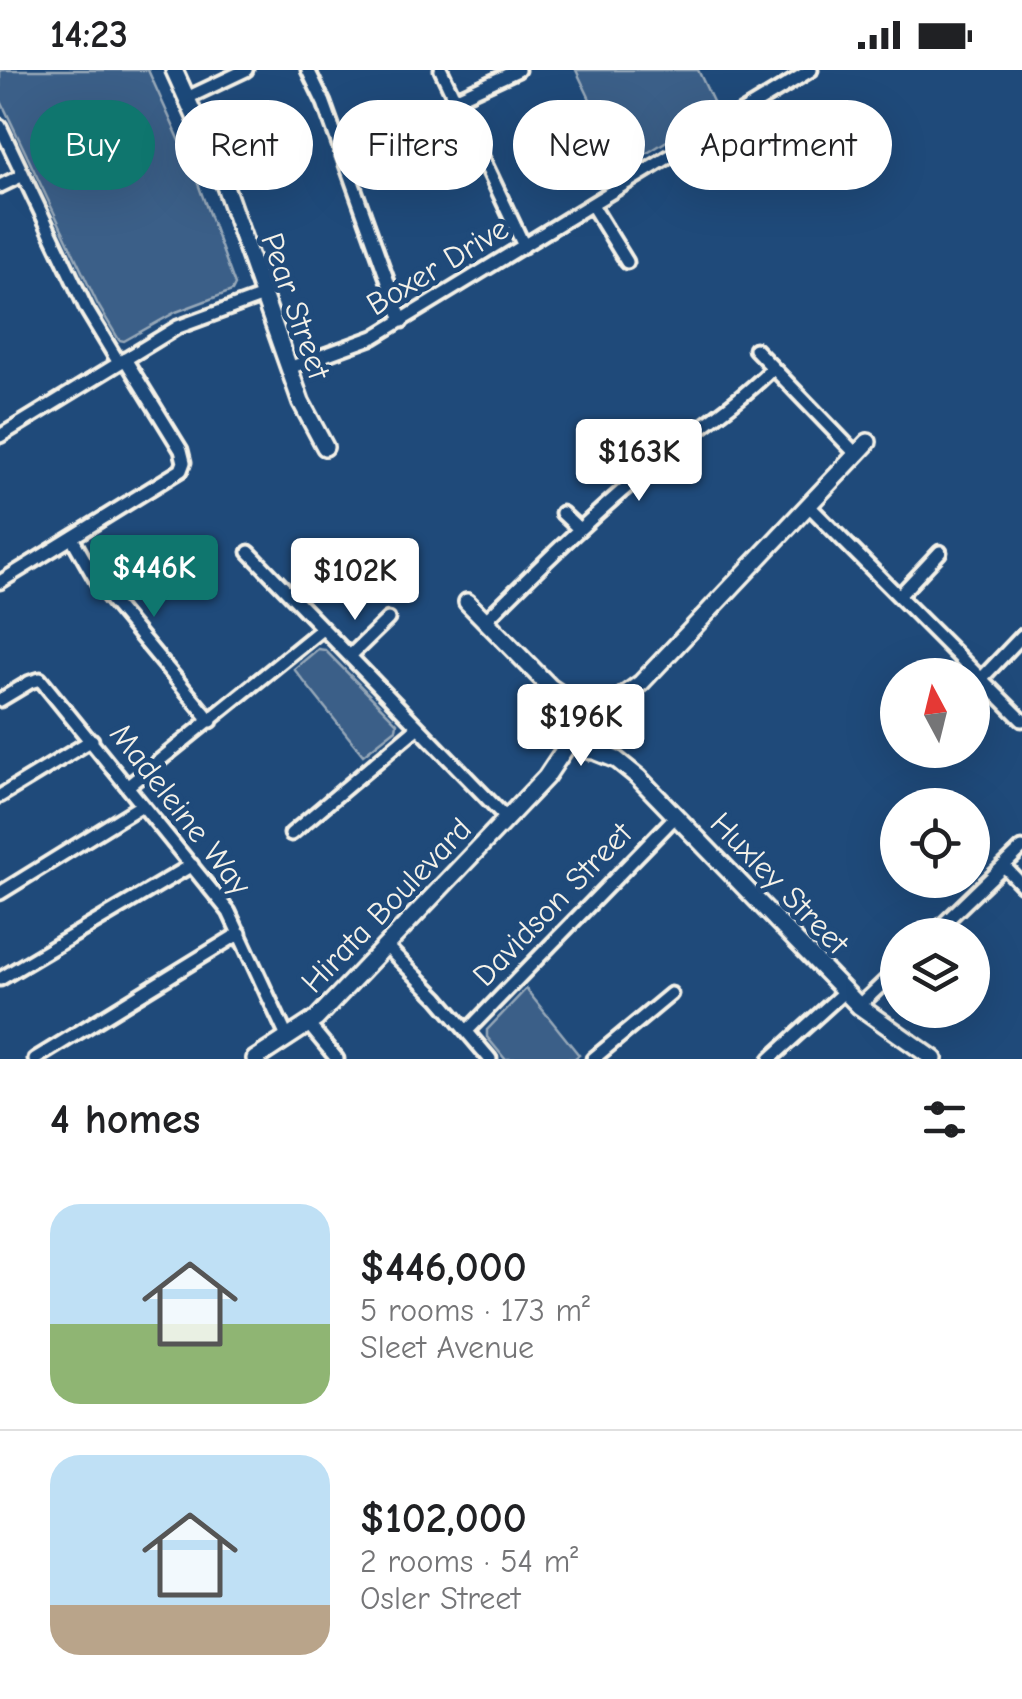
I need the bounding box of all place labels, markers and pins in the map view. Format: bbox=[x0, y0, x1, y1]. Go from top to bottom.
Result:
pin: $163K bbox=[569, 419, 709, 504]
pin: $446K bbox=[84, 535, 224, 620]
pin: $102K bbox=[285, 538, 425, 623]
pin: $196K bbox=[511, 684, 651, 769]

